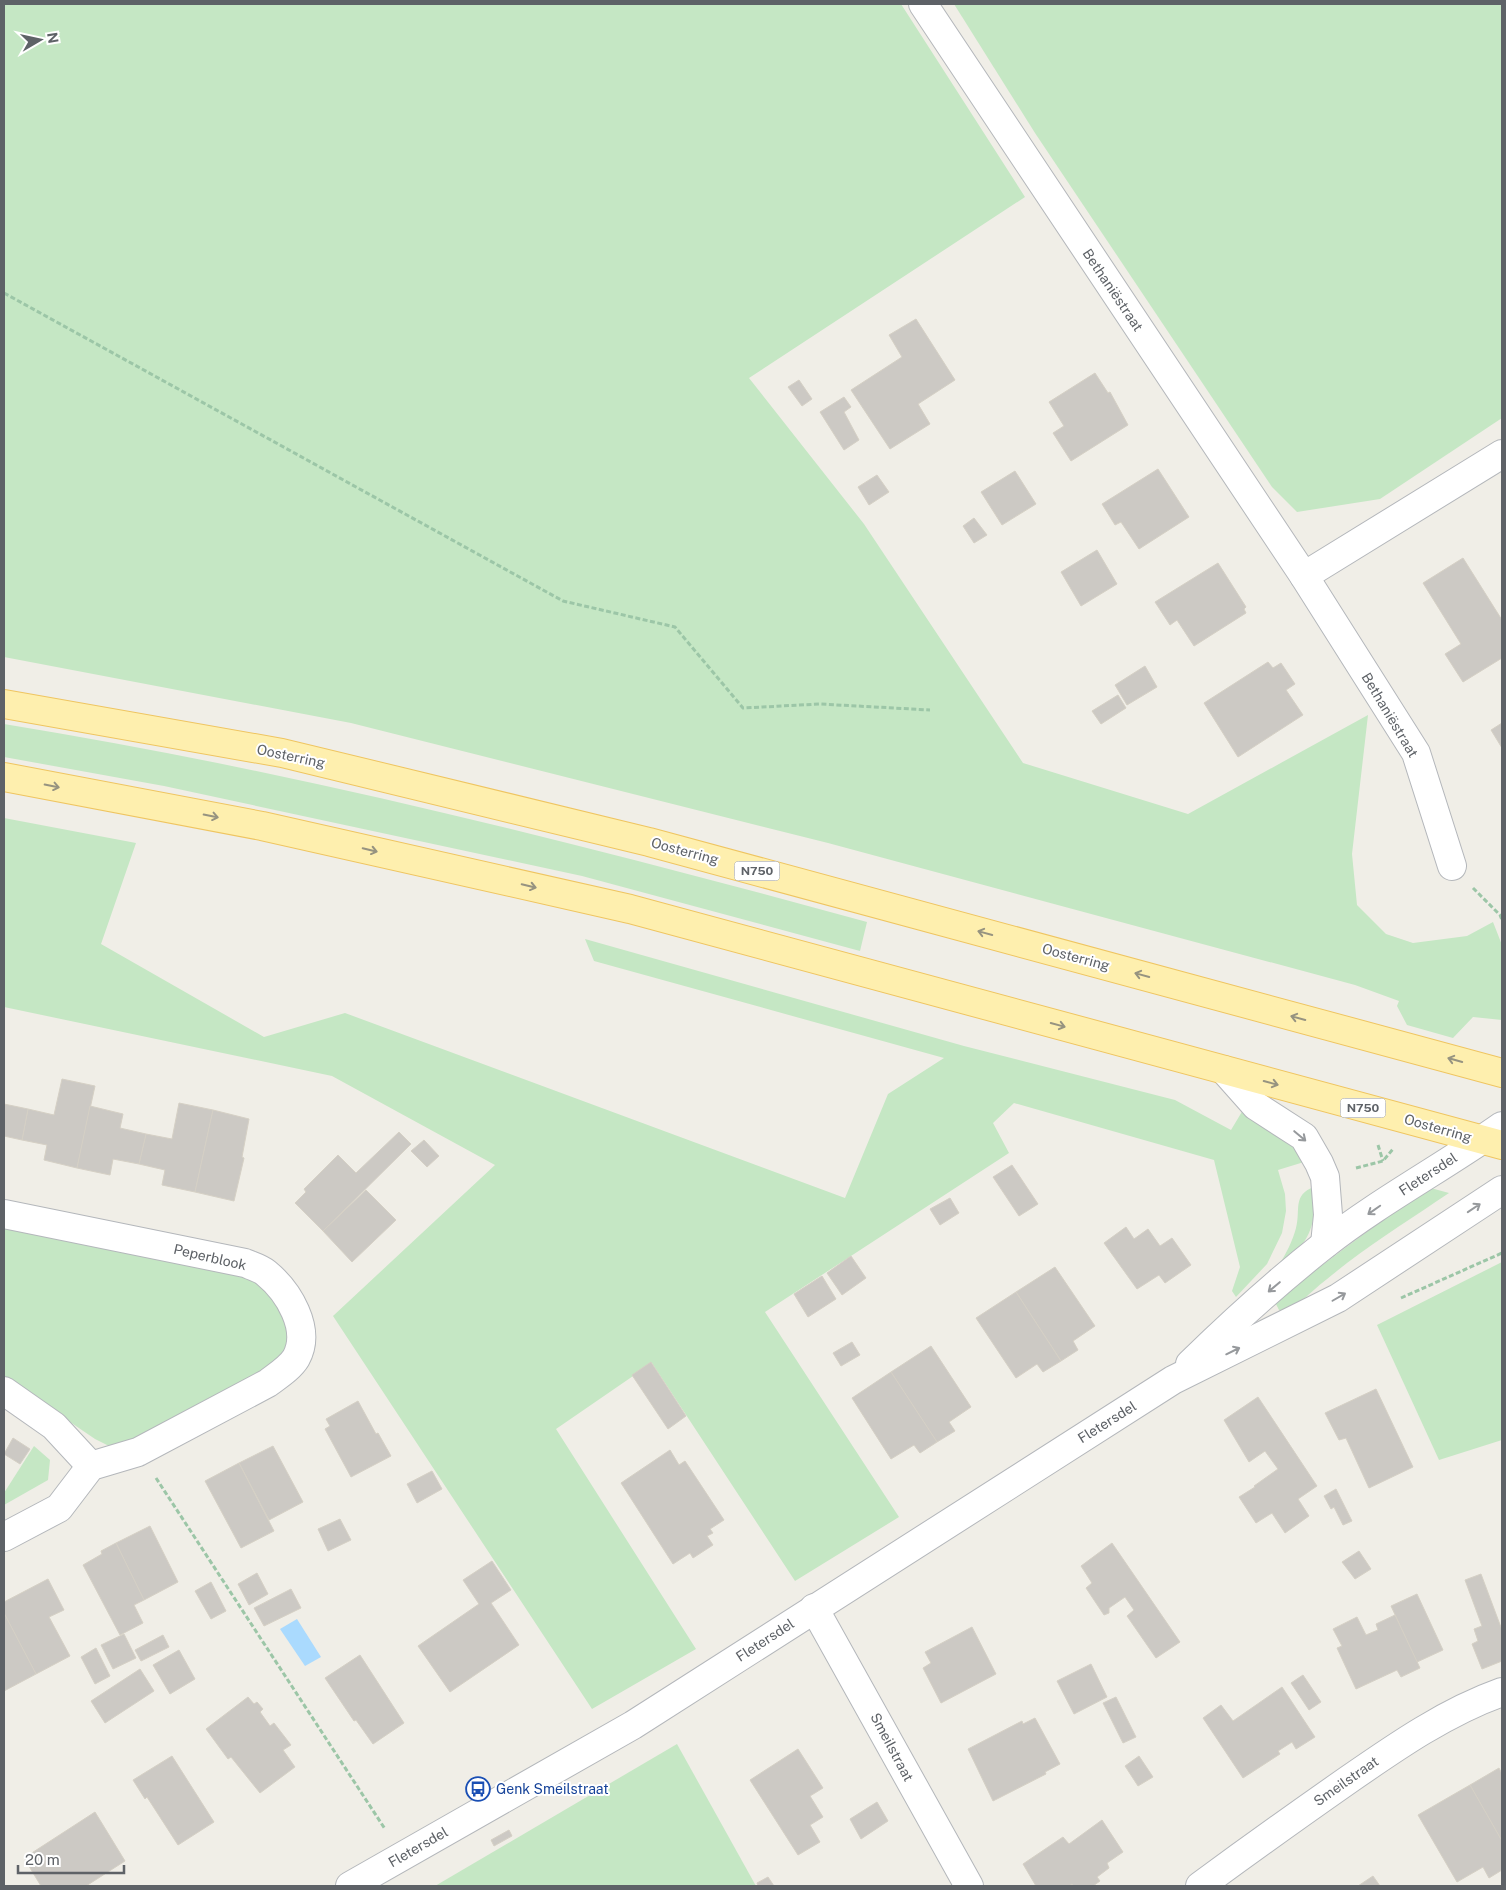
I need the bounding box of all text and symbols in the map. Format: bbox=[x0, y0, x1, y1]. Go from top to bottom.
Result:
north arrow bbox=[15, 15, 65, 65]
text: N bbox=[44, 31, 62, 45]
street label: Bethaniëstraat bbox=[1080, 246, 1146, 334]
street label: Bethaniëstraat bbox=[1358, 670, 1422, 760]
street label: Oosterring bbox=[255, 741, 327, 771]
one-way arrow bbox=[43, 782, 59, 791]
one-way arrow bbox=[203, 812, 219, 822]
street label: Oosterring bbox=[649, 834, 721, 868]
one-way arrow bbox=[362, 846, 378, 855]
road number: N750 bbox=[734, 861, 780, 880]
one-way arrow bbox=[520, 882, 536, 892]
one-way arrow bbox=[977, 927, 993, 937]
street label: Oosterring bbox=[1040, 940, 1112, 974]
one-way arrow bbox=[1134, 970, 1150, 979]
one-way arrow bbox=[1291, 1012, 1307, 1022]
one-way arrow bbox=[1050, 1021, 1066, 1031]
one-way arrow bbox=[1448, 1054, 1464, 1064]
one-way arrow bbox=[1263, 1079, 1279, 1088]
road number: N750 bbox=[1340, 1098, 1386, 1118]
street label: Oosterring bbox=[1402, 1111, 1474, 1145]
one-way arrow bbox=[1293, 1130, 1306, 1141]
street label: Fletersdel bbox=[1396, 1149, 1460, 1199]
one-way arrow bbox=[1467, 1203, 1481, 1213]
one-way arrow bbox=[1367, 1205, 1381, 1215]
street label: Peperblook bbox=[172, 1241, 248, 1273]
one-way arrow bbox=[1268, 1281, 1281, 1292]
one-way arrow bbox=[1331, 1292, 1345, 1302]
one-way arrow bbox=[1225, 1346, 1240, 1356]
street label: Fletersdel bbox=[1075, 1398, 1139, 1446]
street label: Fletersdel bbox=[733, 1615, 797, 1665]
street label: Smeilstraat bbox=[867, 1710, 917, 1784]
street label: Smeilstraat bbox=[1311, 1753, 1381, 1809]
bus stop icon: Genk Smeilstraat bbox=[465, 1776, 491, 1802]
place label: Genk Smeilstraat bbox=[496, 1781, 609, 1797]
street label: Fletersdel bbox=[385, 1824, 451, 1870]
scale bar bbox=[18, 1842, 124, 1874]
text: 20 m bbox=[25, 1851, 60, 1868]

